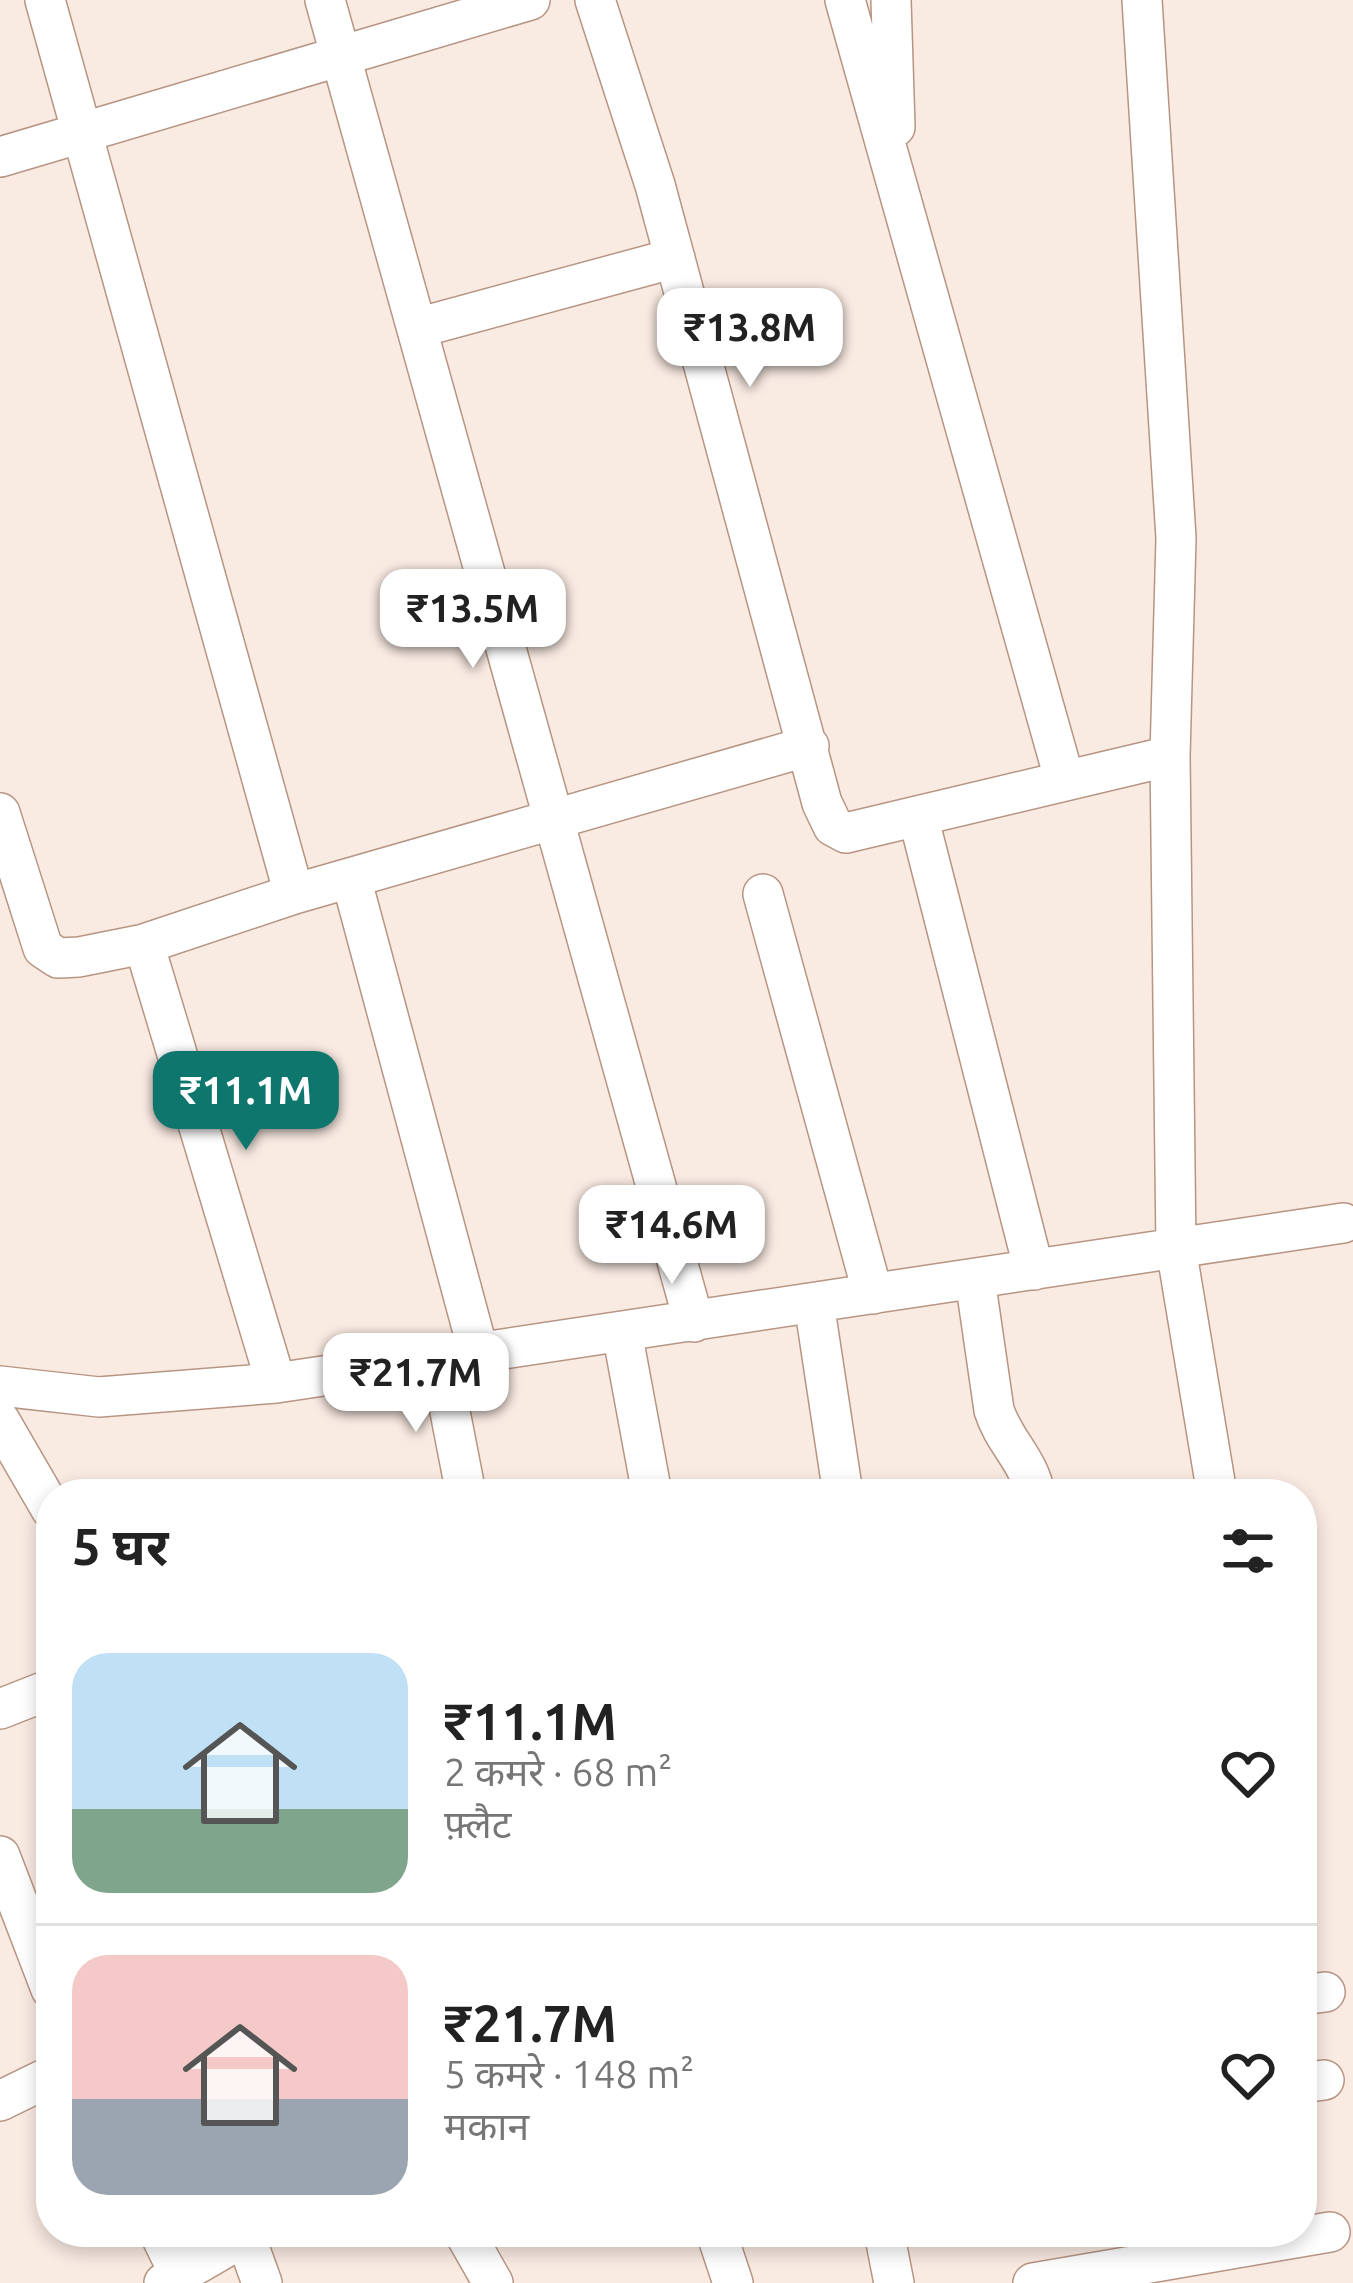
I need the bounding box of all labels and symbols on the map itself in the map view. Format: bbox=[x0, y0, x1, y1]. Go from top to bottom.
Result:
pin: ₹13.8M bbox=[652, 288, 848, 390]
pin: ₹13.5M bbox=[375, 569, 571, 671]
pin: ₹11.1M bbox=[148, 1051, 344, 1153]
pin: ₹14.6M bbox=[574, 1185, 770, 1287]
pin: ₹21.7M bbox=[318, 1333, 514, 1435]

